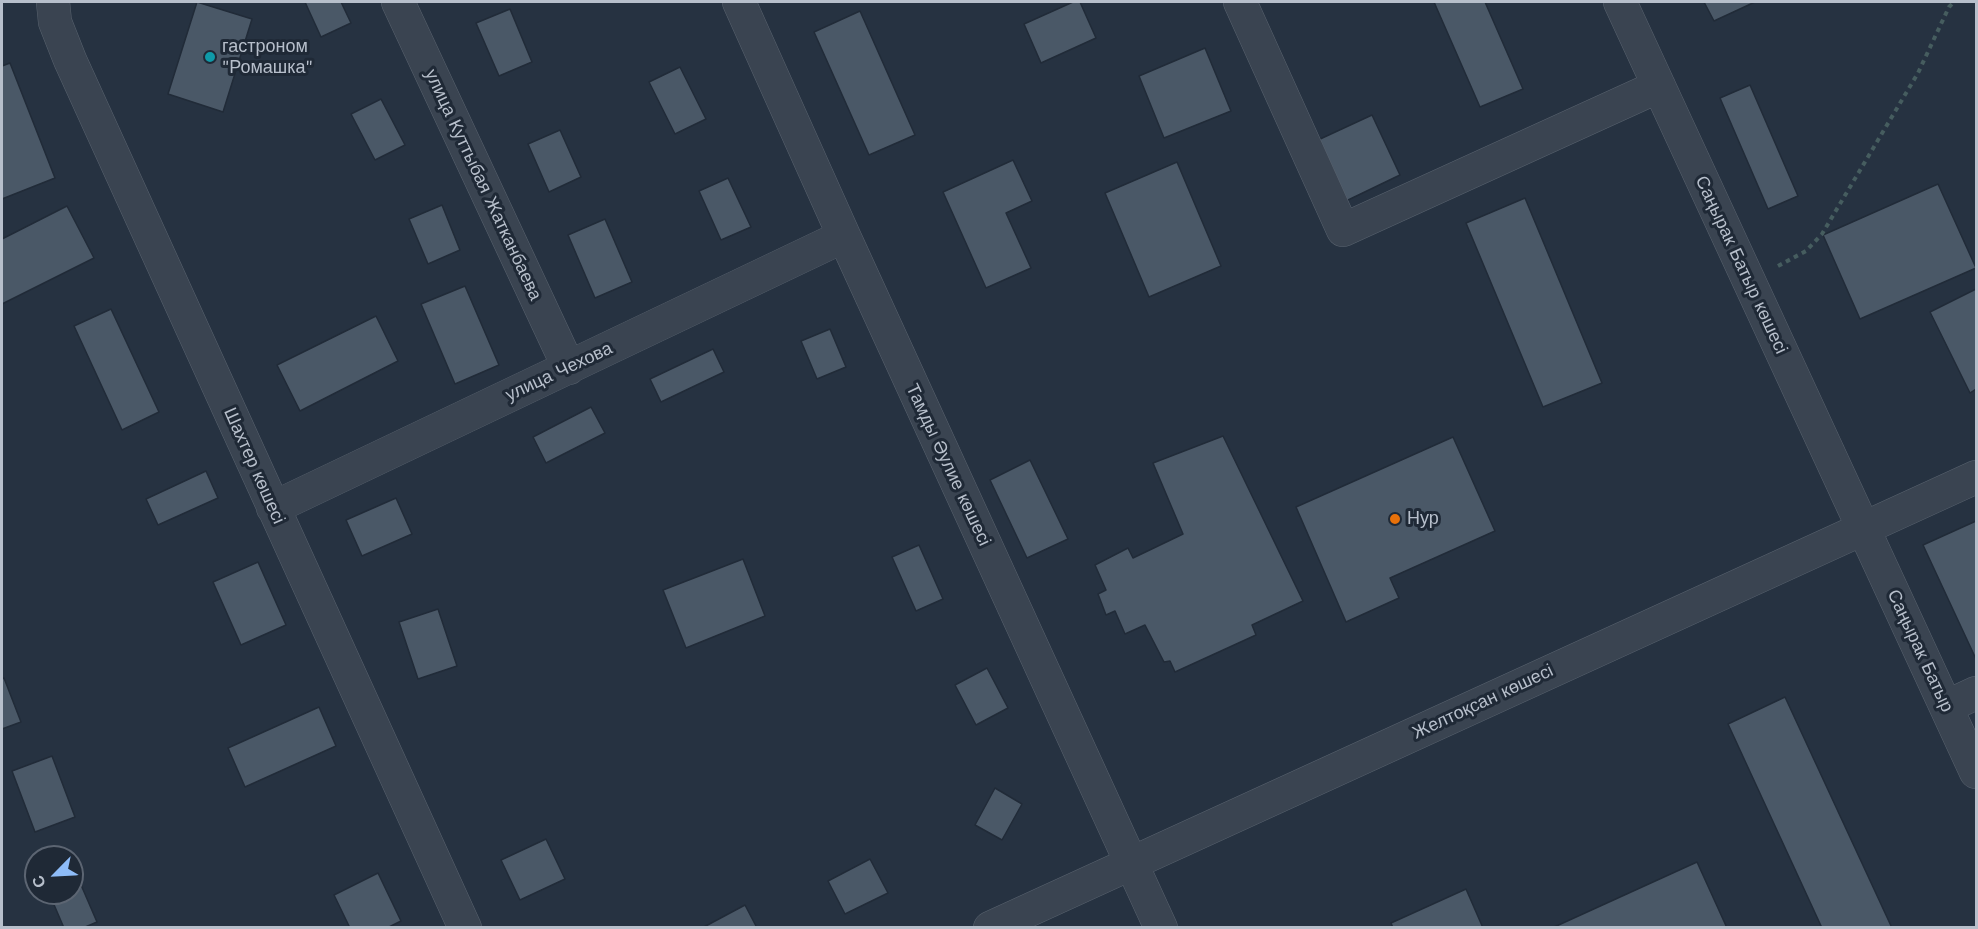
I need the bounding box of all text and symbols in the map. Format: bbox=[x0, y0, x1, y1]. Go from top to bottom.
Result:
place label: гастроном "Ромашка" bbox=[222, 36, 313, 78]
marker: гастроном "Ромашка" bbox=[203, 50, 217, 64]
street label: улица Куттыбая Жатканбаева bbox=[420, 66, 546, 304]
street label: Саңырак Батыр көшесі bbox=[1690, 172, 1792, 358]
street label: улица Чехова bbox=[502, 338, 616, 406]
street label: Тамды Әулие көшесі bbox=[901, 381, 995, 549]
street label: Шахтер көшесі bbox=[219, 405, 289, 527]
place label: Нур bbox=[1407, 508, 1439, 530]
marker: Нур bbox=[1388, 512, 1402, 526]
street label: Саңырак Батыр bbox=[1882, 586, 1958, 716]
street label: Желтоқсан көшесі bbox=[1409, 660, 1557, 744]
north arrow bbox=[24, 845, 84, 905]
text: С bbox=[28, 873, 50, 891]

